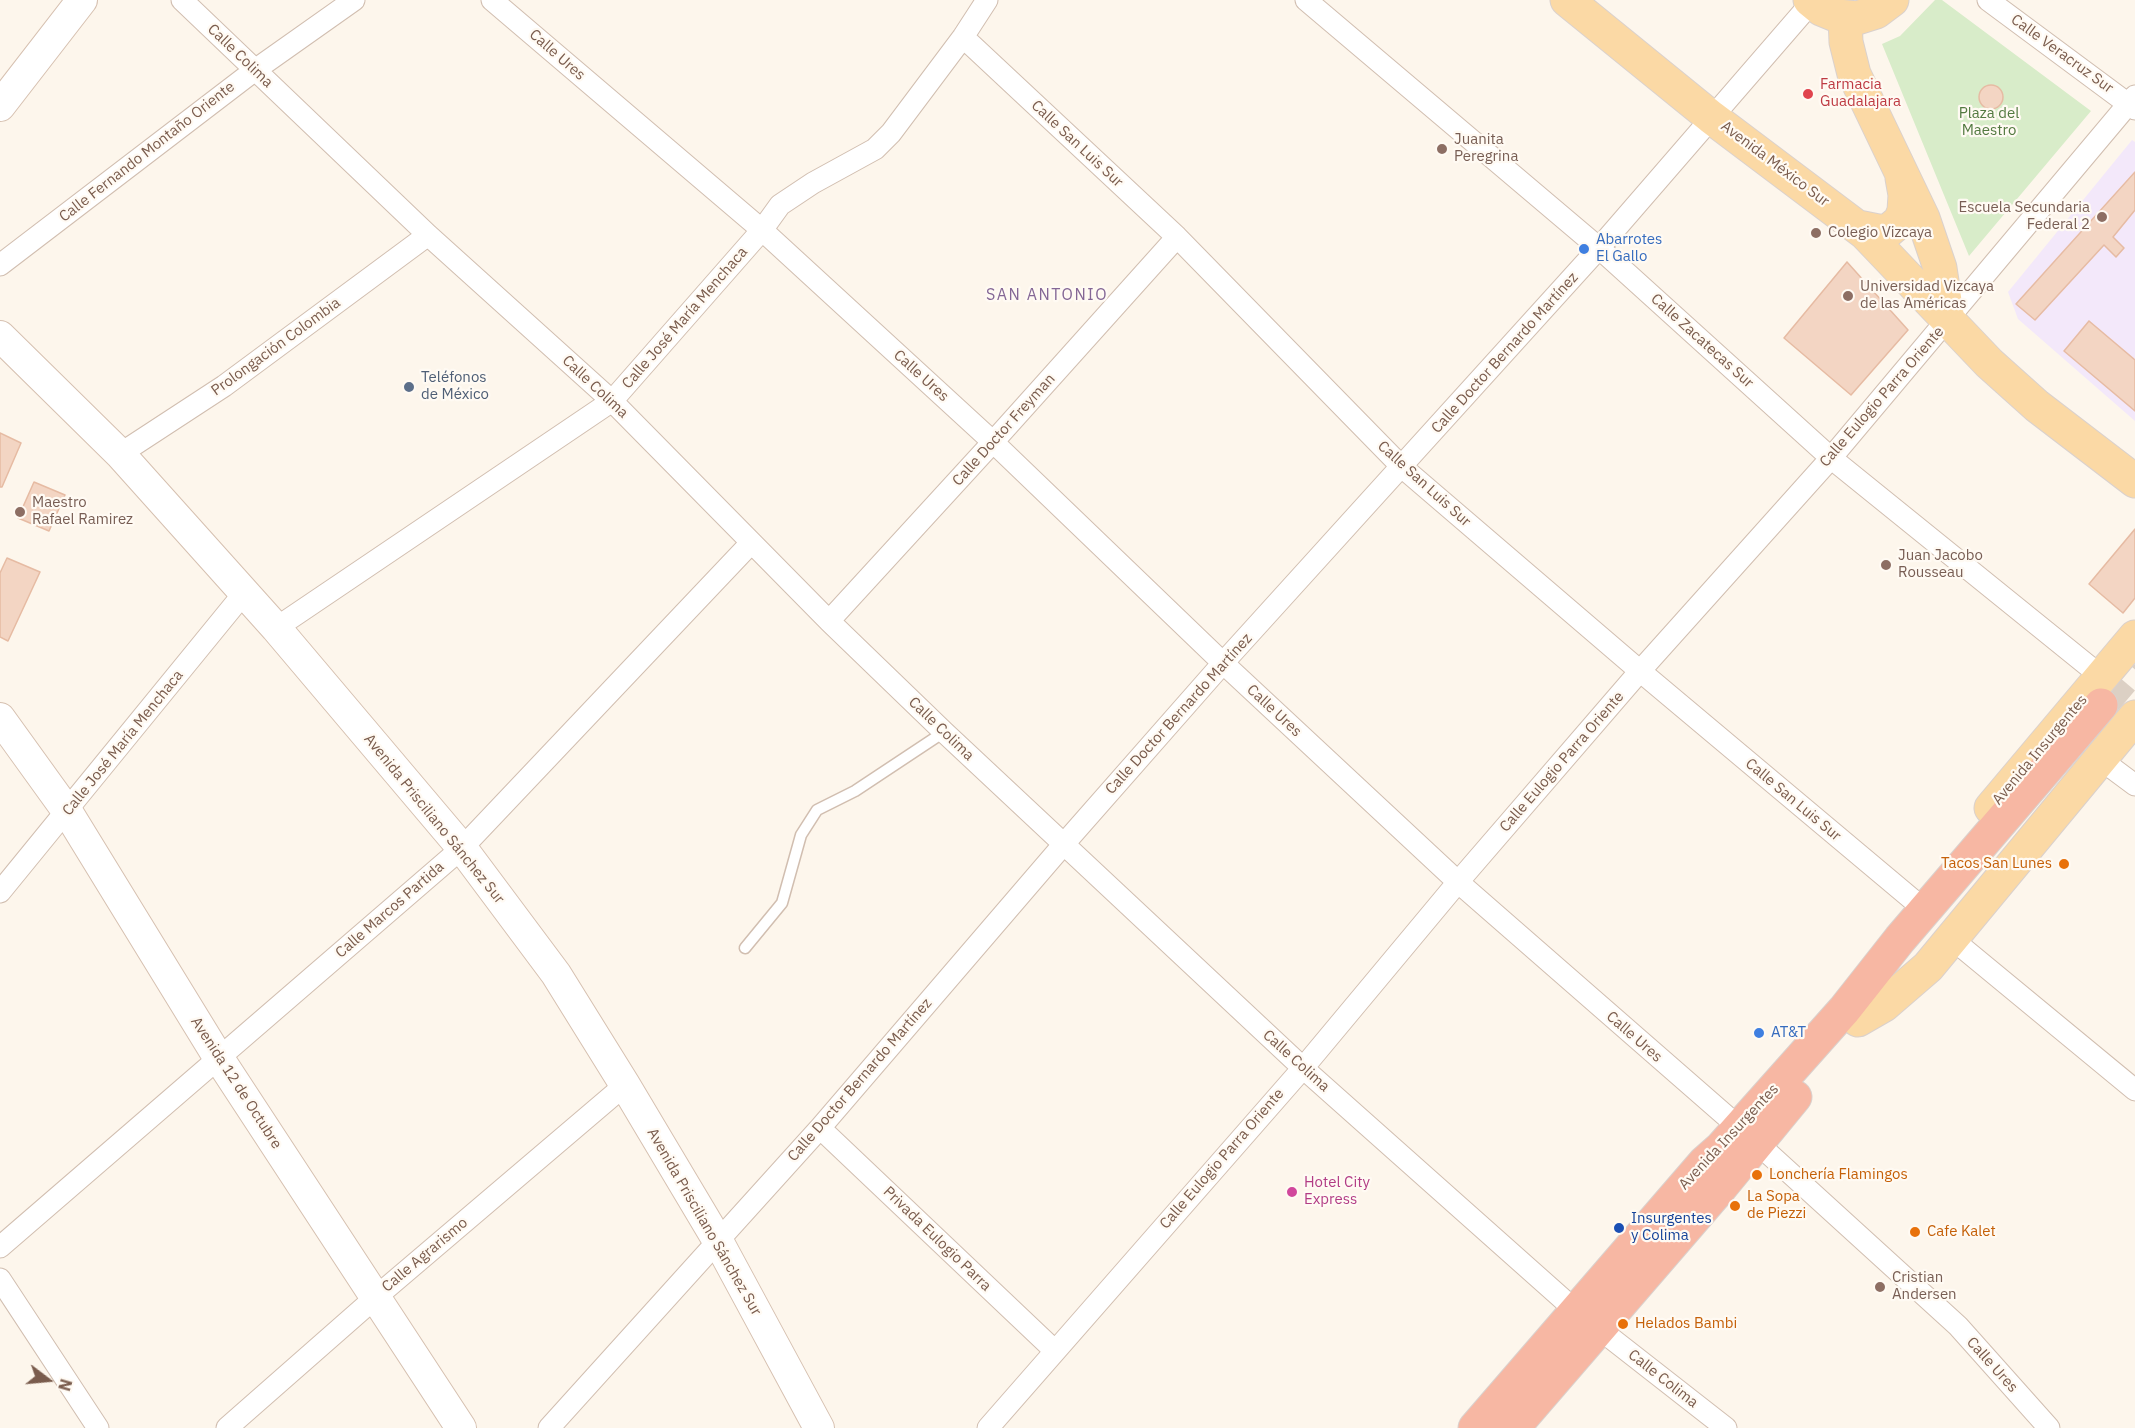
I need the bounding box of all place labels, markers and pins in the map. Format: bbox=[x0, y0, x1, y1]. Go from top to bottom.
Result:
place label: Farmacia Guadalajara bbox=[1820, 76, 1901, 111]
marker: Farmacia Guadalajara bbox=[1801, 87, 1815, 101]
place label: Juanita Peregrina bbox=[1454, 131, 1518, 166]
marker: Juanita Peregrina bbox=[1435, 142, 1449, 156]
place label: Escuela Secundaria Federal 2 bbox=[1959, 199, 2090, 234]
marker: Escuela Secundaria Federal 2 bbox=[2095, 210, 2109, 224]
place label: Colegio Vizcaya bbox=[1828, 224, 1932, 242]
marker: Colegio Vizcaya bbox=[1809, 226, 1823, 240]
place label: Abarrotes El Gallo bbox=[1596, 231, 1662, 266]
marker: Abarrotes El Gallo bbox=[1577, 242, 1591, 256]
place label: Universidad Vizcaya de las Américas bbox=[1860, 278, 1994, 313]
marker: Universidad Vizcaya de las Américas bbox=[1841, 289, 1855, 303]
place label: Teléfonos de México bbox=[421, 369, 489, 404]
marker: Teléfonos de México bbox=[402, 380, 416, 394]
place label: Maestro Rafael Ramirez bbox=[32, 494, 133, 529]
marker: Maestro Rafael Ramirez bbox=[13, 505, 27, 519]
place label: Juan Jacobo Rousseau bbox=[1898, 547, 1983, 582]
marker: Juan Jacobo Rousseau bbox=[1879, 558, 1893, 572]
place label: Tacos San Lunes bbox=[1941, 855, 2052, 873]
marker: Tacos San Lunes bbox=[2057, 857, 2071, 871]
place label: AT&T bbox=[1771, 1024, 1806, 1042]
marker: AT&T bbox=[1752, 1026, 1766, 1040]
place label: Lonchería Flamingos bbox=[1769, 1166, 1908, 1184]
marker: Lonchería Flamingos bbox=[1750, 1168, 1764, 1182]
place label: Hotel City Express bbox=[1304, 1174, 1370, 1209]
marker: Hotel City Express bbox=[1285, 1185, 1299, 1199]
place label: La Sopa de Piezzi bbox=[1747, 1188, 1806, 1223]
marker: La Sopa de Piezzi bbox=[1728, 1199, 1742, 1213]
place label: Insurgentes y Colima bbox=[1631, 1210, 1712, 1245]
marker: Insurgentes y Colima bbox=[1612, 1221, 1626, 1235]
place label: Cafe Kalet bbox=[1927, 1223, 1996, 1241]
marker: Cafe Kalet bbox=[1908, 1225, 1922, 1239]
place label: Cristian Andersen bbox=[1892, 1269, 1957, 1304]
marker: Cristian Andersen bbox=[1873, 1280, 1887, 1294]
place label: Helados Bambi bbox=[1635, 1315, 1737, 1333]
marker: Helados Bambi bbox=[1616, 1317, 1630, 1331]

